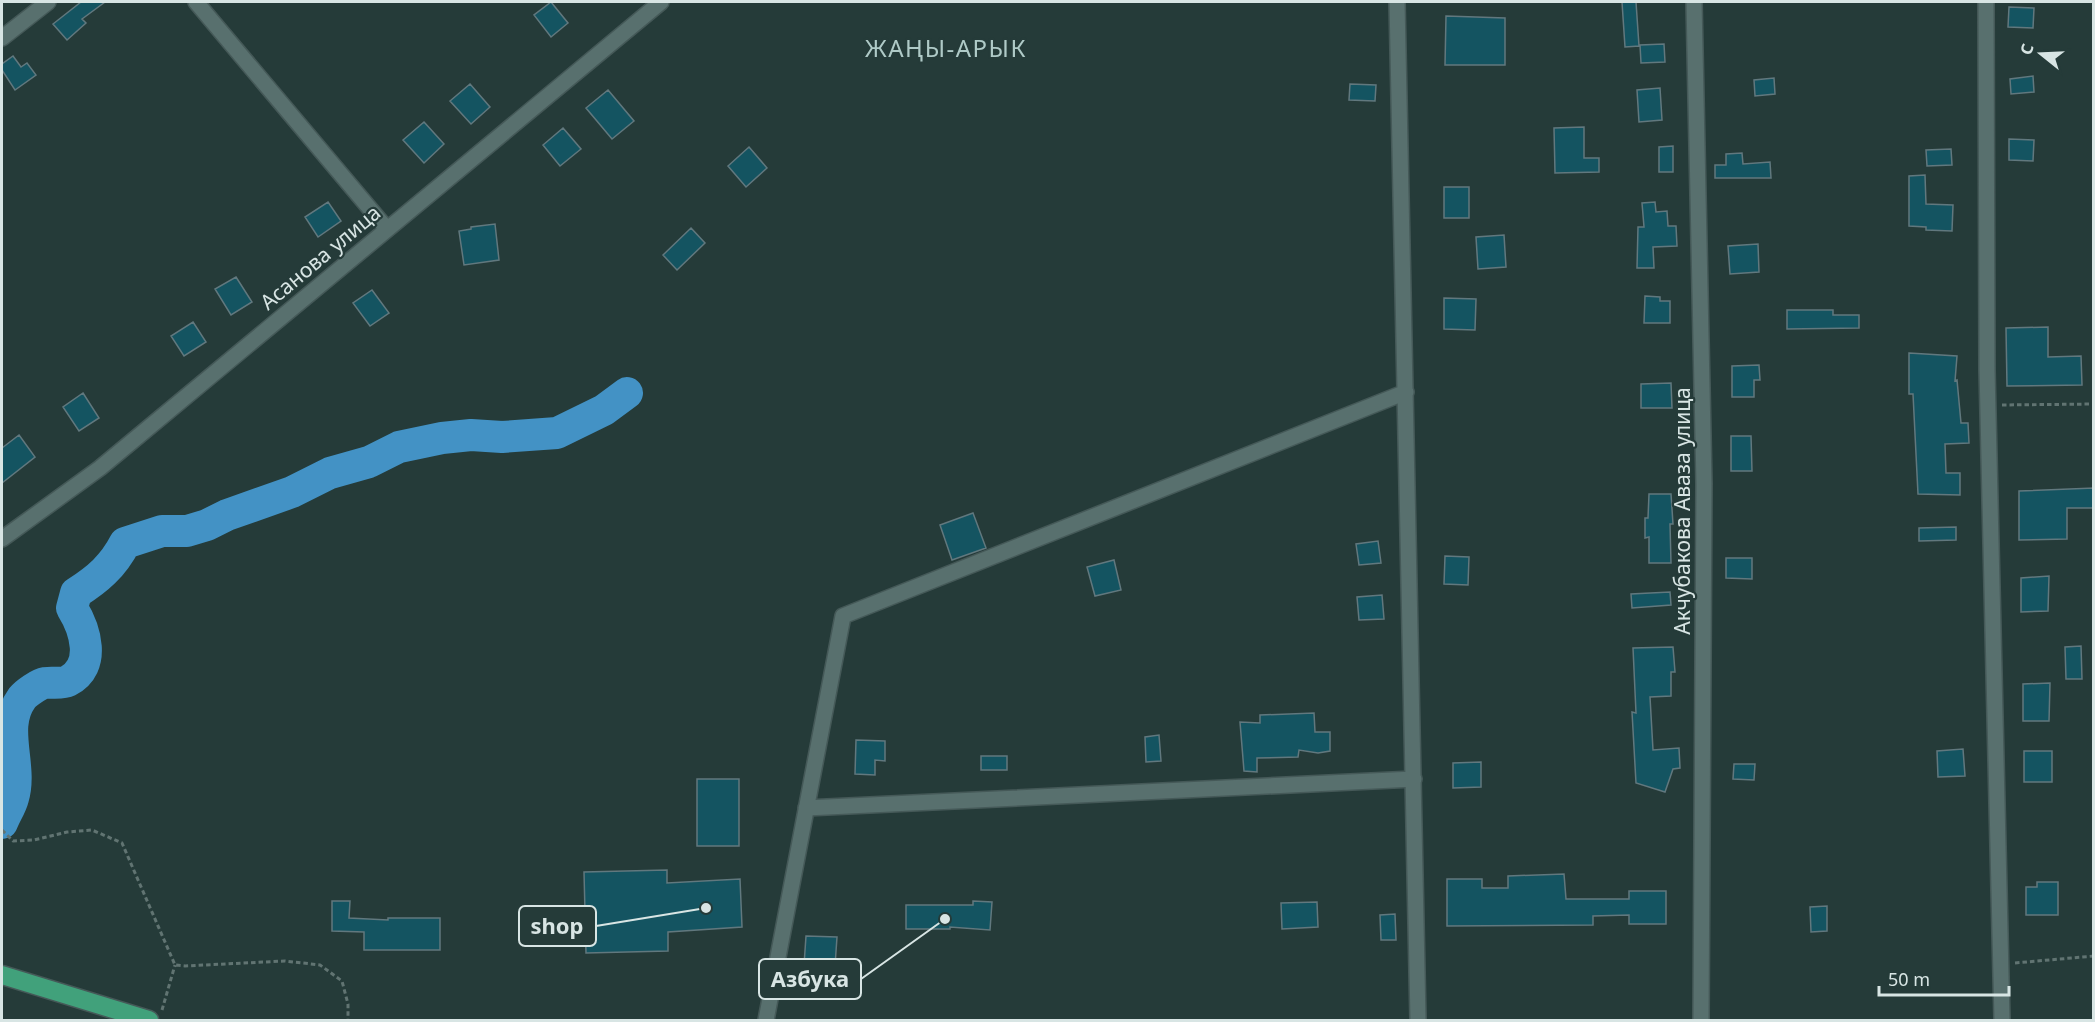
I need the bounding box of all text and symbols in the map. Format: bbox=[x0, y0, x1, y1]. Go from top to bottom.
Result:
north arrow bbox=[2011, 24, 2071, 84]
district label: ЖАҢЫ-АРЫК bbox=[865, 31, 1027, 64]
text: С bbox=[2015, 41, 2039, 58]
street label: Асанова улица bbox=[254, 198, 386, 316]
street label: Акчубакова Аваза улица bbox=[1668, 387, 1696, 635]
callout: shop bbox=[519, 906, 596, 946]
text: shop bbox=[531, 910, 584, 940]
callout: Азбука bbox=[759, 959, 861, 999]
scale bar bbox=[1879, 959, 2010, 997]
text: Азбука bbox=[771, 963, 849, 993]
text: 50 m bbox=[1888, 967, 1930, 991]

